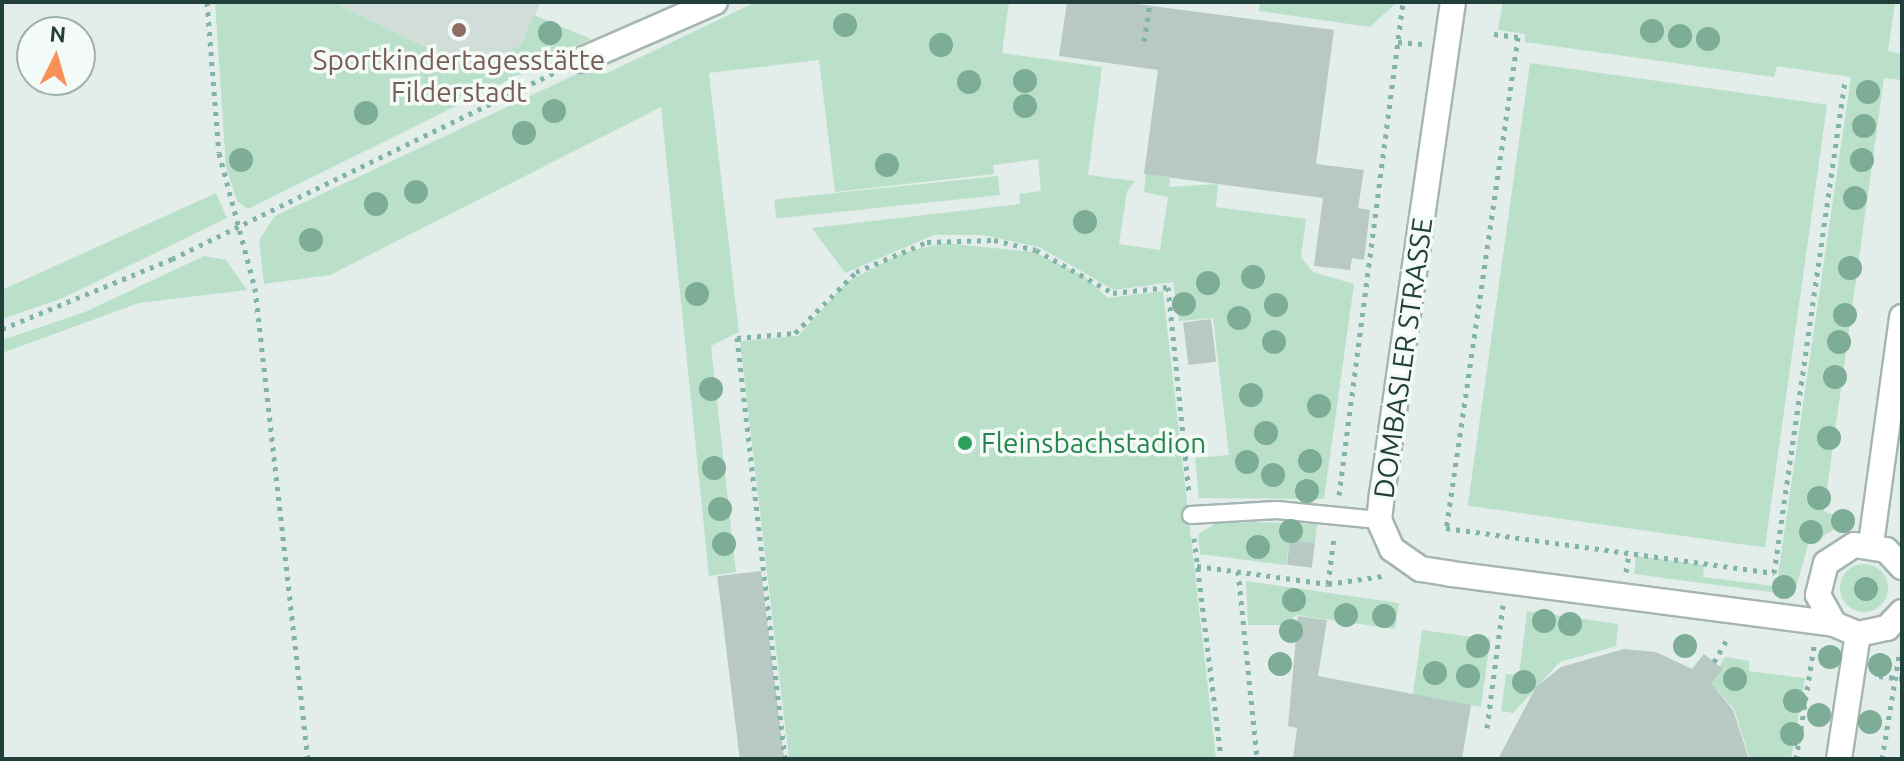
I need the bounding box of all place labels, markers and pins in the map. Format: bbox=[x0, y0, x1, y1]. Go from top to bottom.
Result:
marker: Sportkindertagesstätte Filderstadt bbox=[450, 21, 468, 39]
place label: Sportkindertagesstätte Filderstadt bbox=[313, 43, 605, 109]
place label: Fleinsbachstadion bbox=[981, 426, 1206, 460]
marker: Fleinsbachstadion bbox=[956, 434, 974, 452]

